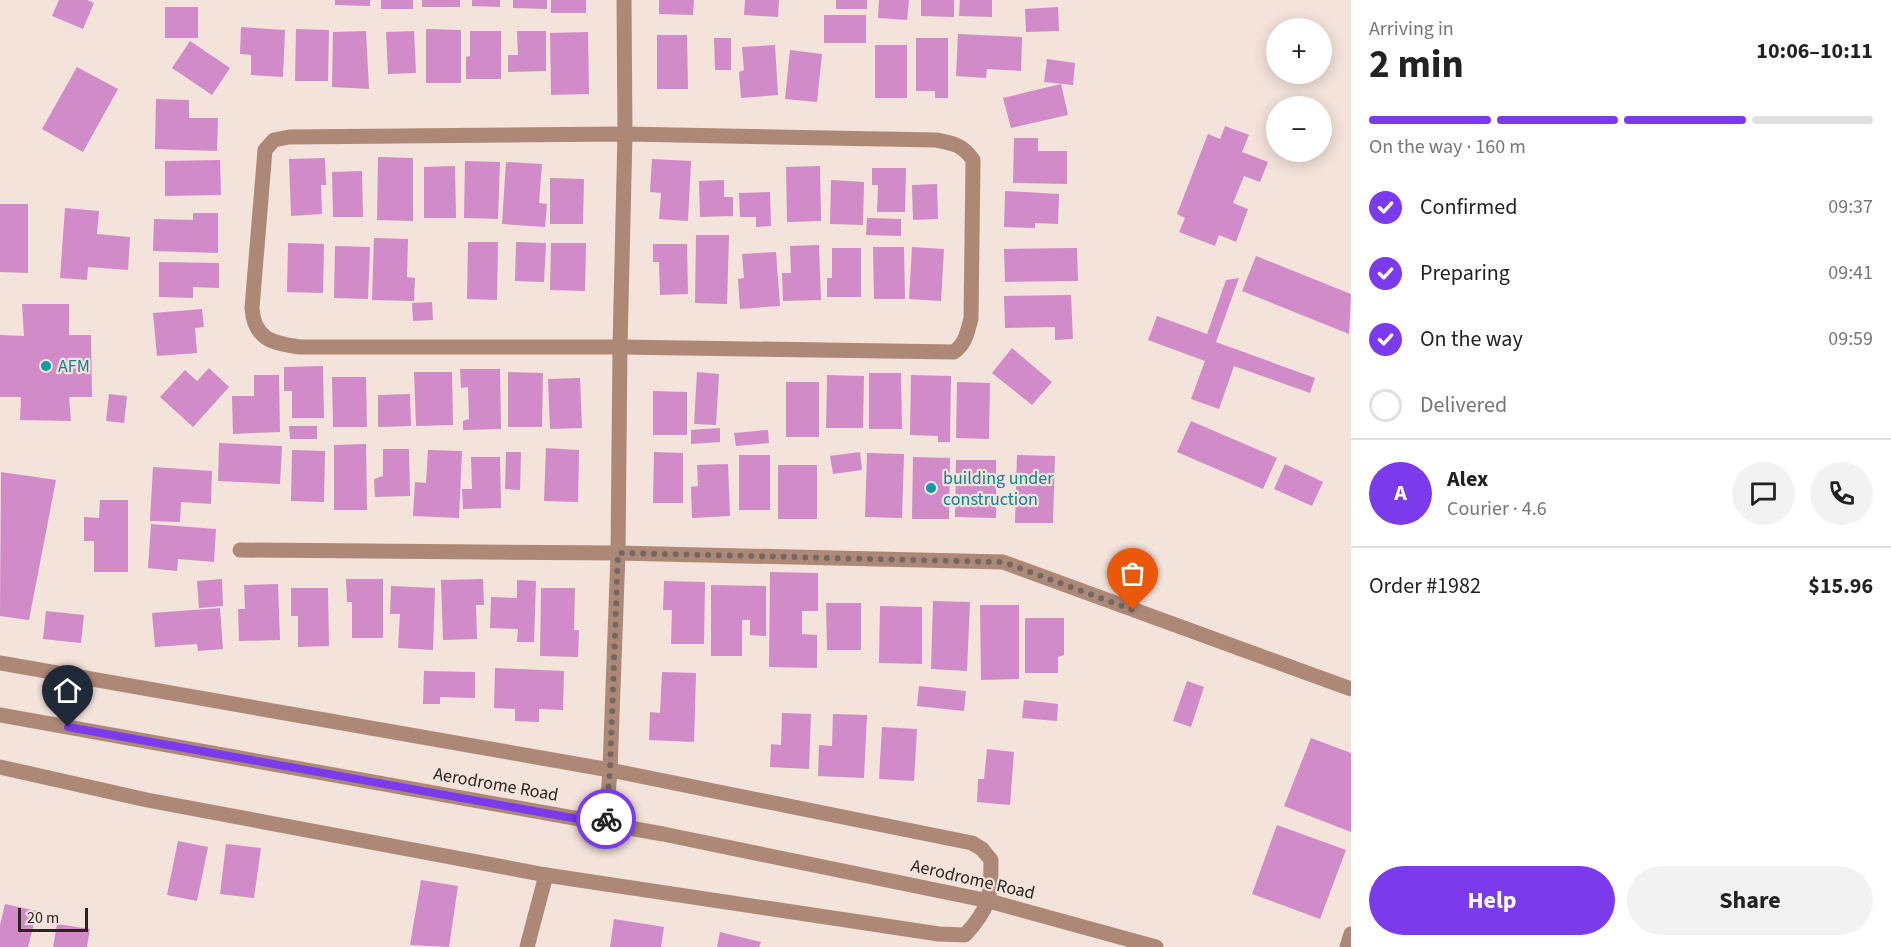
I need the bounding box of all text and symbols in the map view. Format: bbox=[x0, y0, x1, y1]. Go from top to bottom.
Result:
text: Arriving in bbox=[1369, 15, 1454, 43]
map controls bbox=[1266, 18, 1332, 162]
button: + bbox=[1266, 18, 1332, 84]
text: 10:06–10:11 bbox=[1756, 35, 1873, 67]
text: 2 min bbox=[1369, 37, 1464, 93]
button: − bbox=[1266, 96, 1332, 162]
text: On the way · 160 m bbox=[1369, 133, 1526, 161]
icon: check bbox=[1369, 191, 1402, 224]
text: Confirmed bbox=[1420, 191, 1517, 223]
text: 09:37 bbox=[1828, 193, 1873, 221]
icon: check bbox=[1369, 257, 1402, 290]
text: Preparing bbox=[1420, 257, 1510, 289]
text: 09:41 bbox=[1828, 259, 1873, 287]
icon: check bbox=[1369, 323, 1402, 356]
text: On the way bbox=[1420, 323, 1523, 355]
text: 09:59 bbox=[1828, 325, 1873, 353]
place label: AFM bbox=[58, 354, 90, 379]
marker: AFM bbox=[39, 359, 53, 373]
text: Delivered bbox=[1420, 389, 1507, 421]
button: chat bbox=[1732, 462, 1795, 525]
button: phone bbox=[1810, 462, 1873, 525]
text: Alex bbox=[1447, 463, 1488, 495]
place label: building under construction bbox=[943, 466, 1054, 512]
text: A bbox=[1394, 477, 1407, 509]
marker: building under construction bbox=[924, 481, 938, 495]
text: Courier · 4.6 bbox=[1447, 495, 1547, 523]
pin bbox=[1107, 548, 1158, 610]
icon: bag bbox=[1116, 557, 1149, 590]
text: Order #1982 bbox=[1369, 570, 1481, 602]
text: $15.96 bbox=[1808, 570, 1873, 602]
pin bbox=[42, 665, 93, 727]
icon: home bbox=[51, 674, 84, 707]
street label: Aerodrome Road bbox=[431, 761, 560, 808]
courier bbox=[576, 789, 636, 849]
icon: bike bbox=[590, 803, 623, 836]
street label: Aerodrome Road bbox=[908, 853, 1037, 906]
button: Help bbox=[1369, 866, 1615, 935]
button: Share bbox=[1627, 866, 1873, 935]
scale bar bbox=[18, 905, 88, 932]
text: 20 m bbox=[27, 907, 59, 929]

